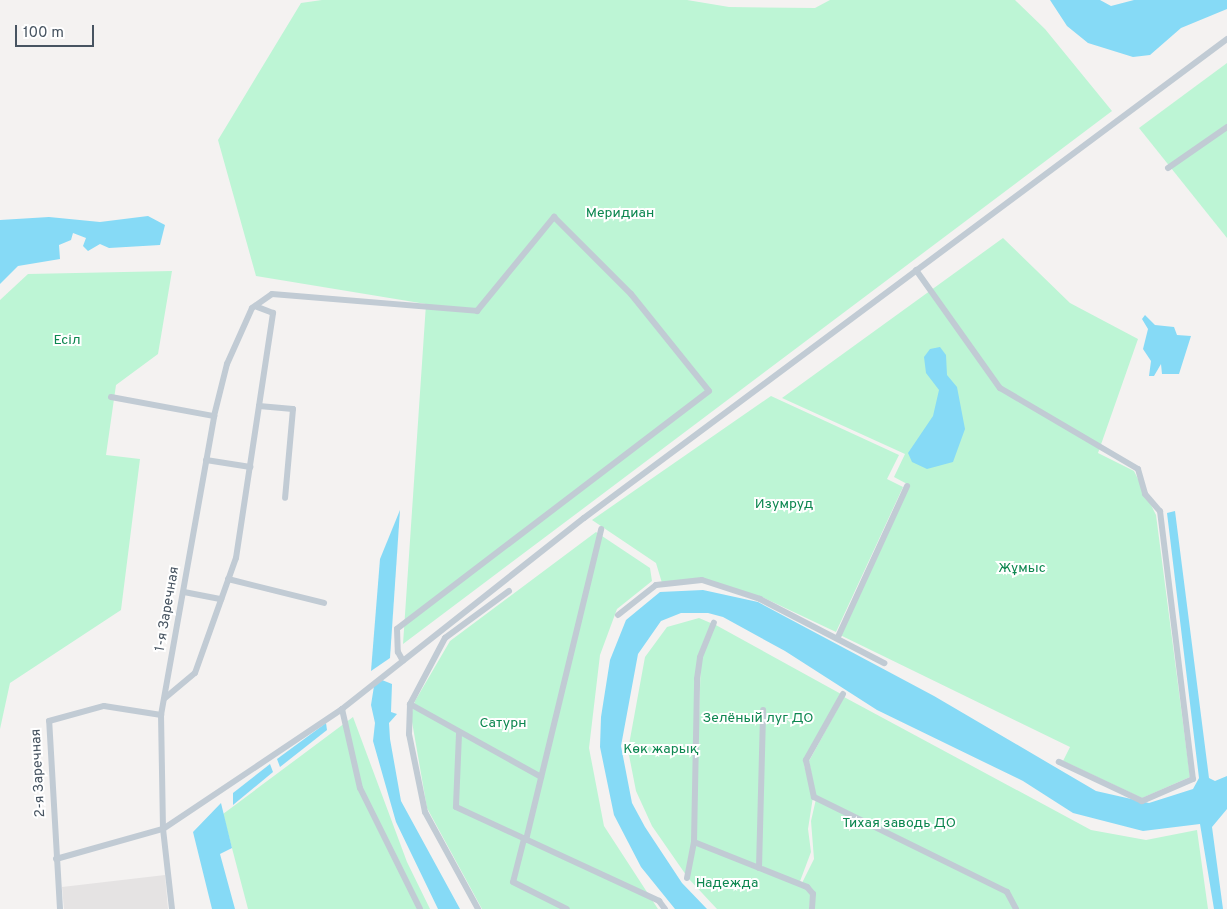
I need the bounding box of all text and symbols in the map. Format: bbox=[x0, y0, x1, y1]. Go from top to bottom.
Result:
scale bar bbox=[18, 15, 96, 47]
text: 100 m bbox=[23, 24, 64, 43]
park label: Меридиан bbox=[586, 206, 654, 222]
park label: Есіл bbox=[53, 333, 81, 349]
park label: Изумруд bbox=[755, 497, 813, 513]
park label: Жұмыс bbox=[998, 561, 1046, 577]
street label: 1-я Заречная bbox=[152, 565, 184, 653]
park label: Зелёный луг ДО bbox=[702, 711, 814, 727]
park label: Сатурн bbox=[480, 716, 526, 732]
street label: 2-я Заречная bbox=[28, 728, 50, 818]
park label: Көк жарық bbox=[623, 742, 699, 758]
park label: Тихая заводь ДО bbox=[842, 816, 956, 832]
park label: Надежда bbox=[696, 876, 758, 892]

